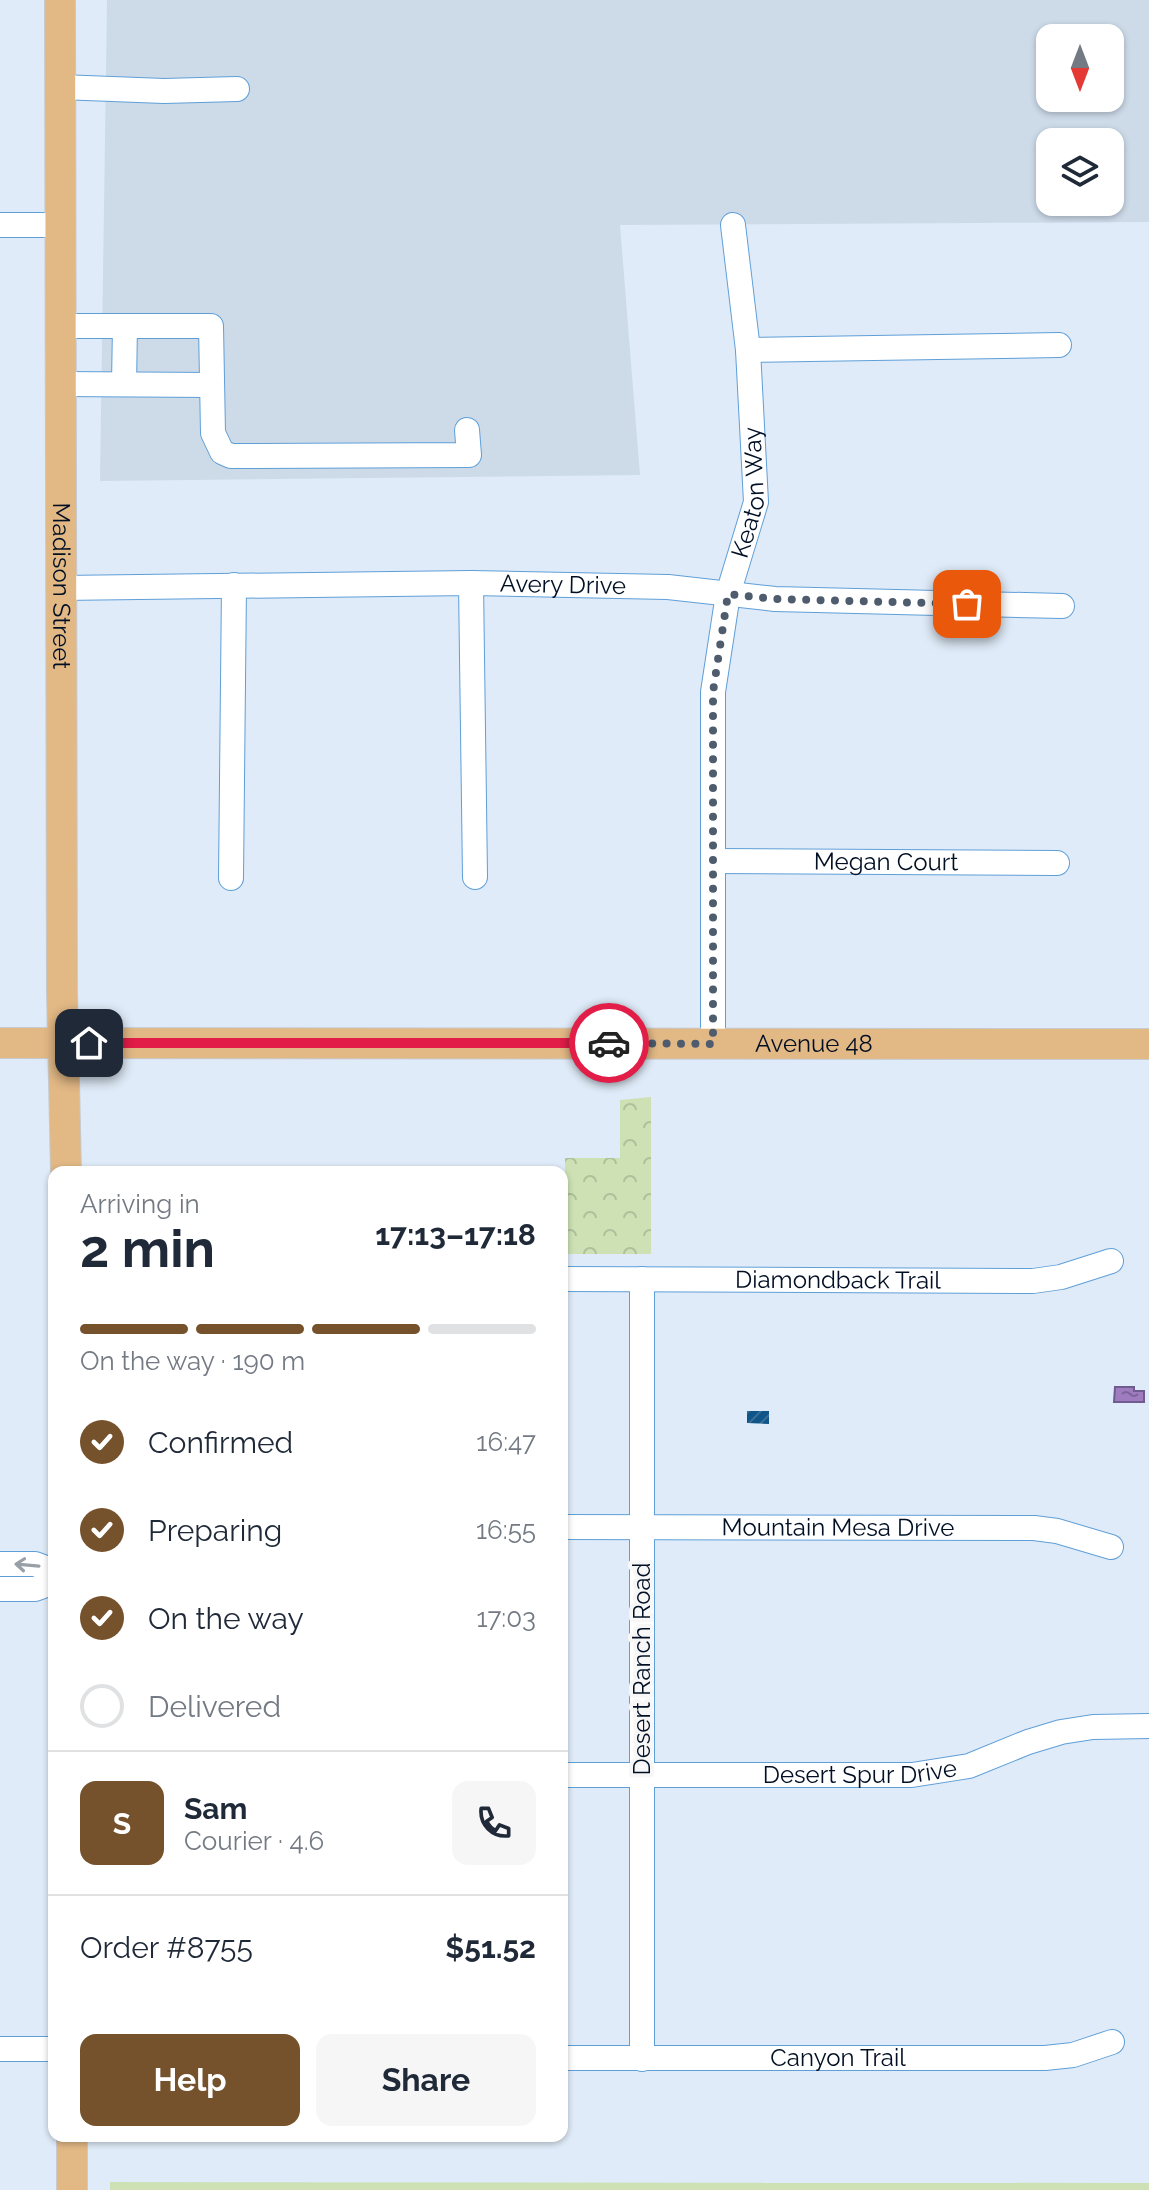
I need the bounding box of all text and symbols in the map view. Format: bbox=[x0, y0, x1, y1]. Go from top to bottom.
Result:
north arrow bbox=[1036, 24, 1124, 112]
map controls bbox=[1036, 24, 1124, 216]
button: layers bbox=[1036, 128, 1124, 216]
street label: Keaton Way bbox=[725, 426, 771, 561]
street label: Madison Street bbox=[47, 503, 76, 669]
street label: Avery Drive bbox=[500, 569, 626, 600]
pin bbox=[933, 570, 1001, 638]
icon: bag bbox=[945, 582, 989, 626]
street label: Megan Court bbox=[814, 847, 958, 876]
courier bbox=[569, 1003, 649, 1083]
pin bbox=[55, 1009, 123, 1077]
icon: home bbox=[67, 1021, 111, 1065]
icon: car bbox=[587, 1021, 631, 1065]
street label: Avenue 48 bbox=[755, 1029, 873, 1058]
text: Arriving in bbox=[80, 1189, 200, 1219]
text: 17:13–17:18 bbox=[375, 1217, 536, 1252]
text: 2 min bbox=[80, 1218, 215, 1279]
street label: Diamondback Trail bbox=[735, 1265, 941, 1295]
text: On the way · 190 m bbox=[80, 1346, 305, 1376]
icon: check bbox=[80, 1420, 124, 1464]
text: Confirmed bbox=[148, 1425, 293, 1460]
text: 16:47 bbox=[476, 1427, 536, 1457]
icon: check bbox=[80, 1508, 124, 1552]
street label: Mountain Mesa Drive bbox=[722, 1512, 954, 1542]
text: Preparing bbox=[148, 1513, 282, 1548]
text: 16:55 bbox=[476, 1515, 536, 1545]
one-way arrow bbox=[15, 1557, 41, 1572]
street label: Desert Ranch Road bbox=[627, 1563, 656, 1775]
icon: check bbox=[80, 1596, 124, 1640]
text: On the way bbox=[148, 1601, 304, 1636]
text: 17:03 bbox=[476, 1603, 536, 1633]
text: Delivered bbox=[148, 1689, 281, 1724]
street label: Desert Spur Drive bbox=[763, 1753, 959, 1789]
button: phone bbox=[452, 1781, 536, 1865]
text: Sam bbox=[184, 1791, 247, 1826]
text: S bbox=[113, 1806, 131, 1841]
text: Courier · 4.6 bbox=[184, 1826, 324, 1856]
text: Order #8755 bbox=[80, 1930, 253, 1965]
text: $51.52 bbox=[445, 1930, 536, 1965]
button: Help bbox=[80, 2034, 300, 2126]
button: Share bbox=[316, 2034, 536, 2126]
street label: Canyon Trail bbox=[770, 2043, 906, 2072]

